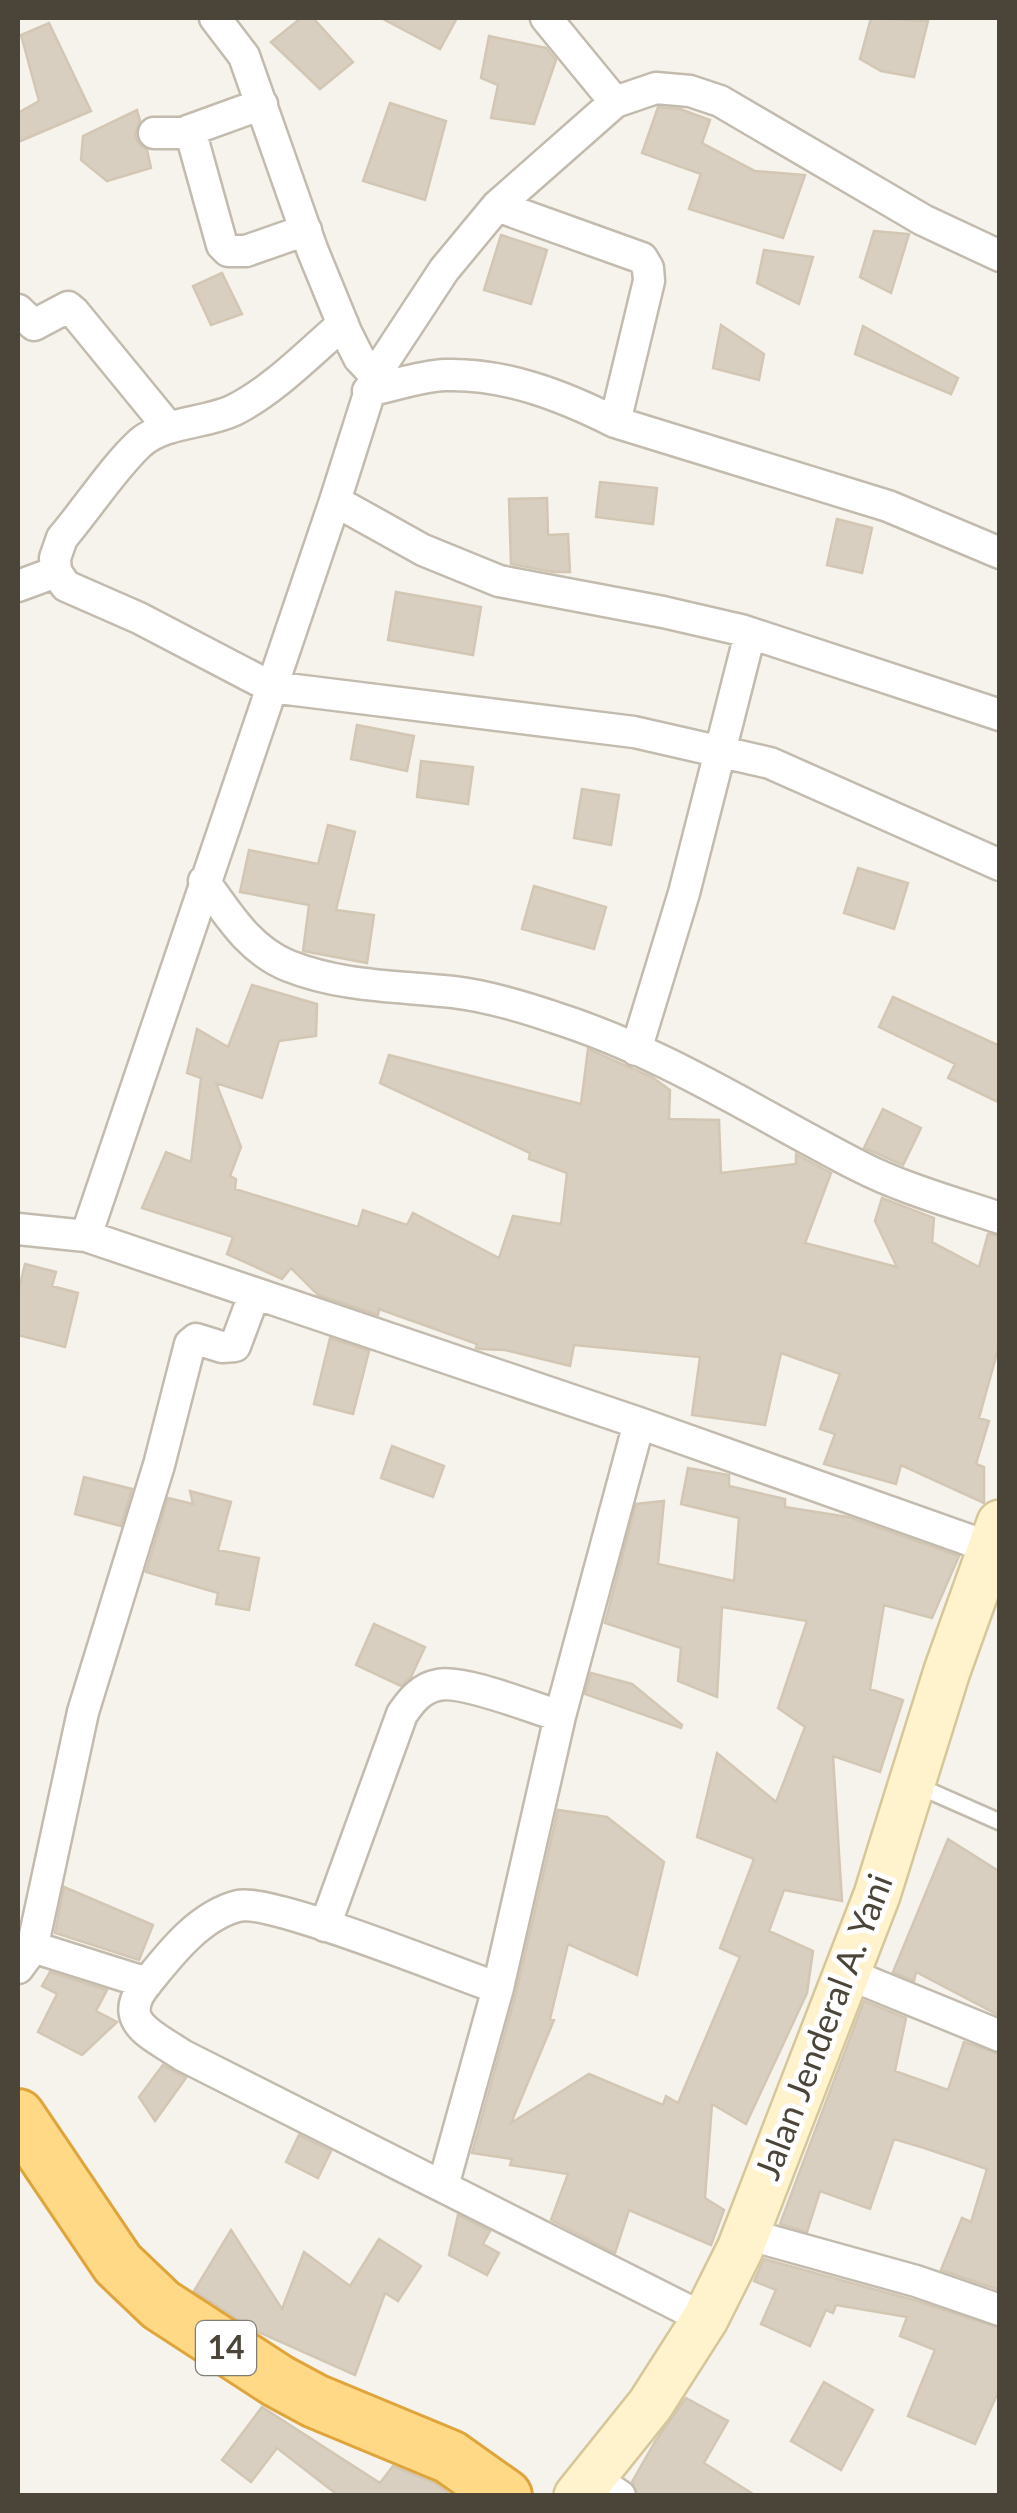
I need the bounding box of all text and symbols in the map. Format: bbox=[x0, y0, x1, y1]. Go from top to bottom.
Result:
street label: Jalan Jenderal A. Yani bbox=[745, 1868, 900, 2185]
road number: 14 bbox=[196, 2321, 256, 2375]

